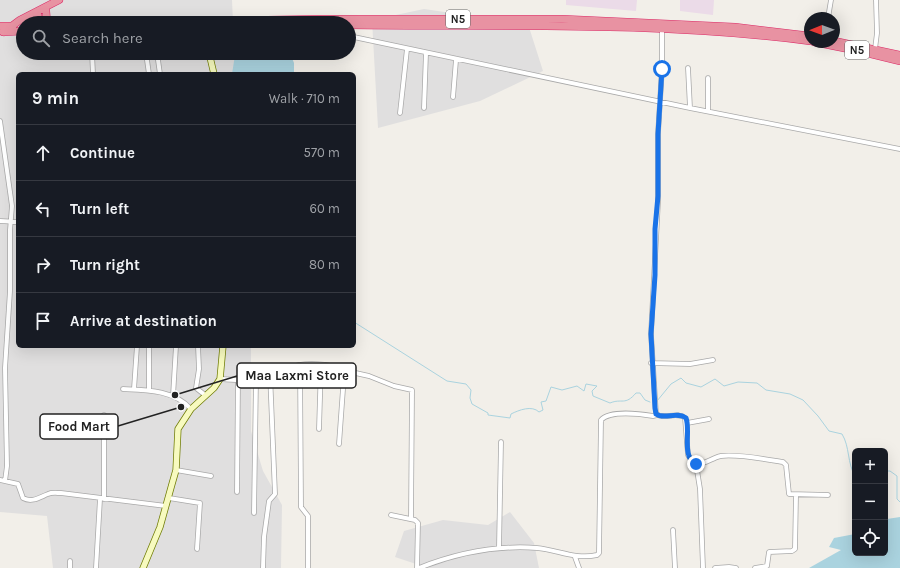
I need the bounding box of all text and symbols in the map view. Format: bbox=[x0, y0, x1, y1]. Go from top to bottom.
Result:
road number: N5 bbox=[446, 10, 470, 28]
north arrow bbox=[804, 12, 840, 48]
search box bbox=[16, 16, 356, 60]
icon: search bbox=[30, 27, 52, 49]
text: Search here bbox=[62, 29, 143, 47]
road number: N5 bbox=[845, 41, 869, 59]
route start bbox=[653, 60, 671, 78]
text: 9 min bbox=[32, 88, 79, 108]
text: Walk · 710 m bbox=[269, 91, 340, 106]
icon: ahead bbox=[32, 142, 54, 164]
text: Continue bbox=[70, 144, 135, 162]
text: 570 m bbox=[304, 145, 340, 160]
icon: left bbox=[32, 198, 54, 220]
text: Turn left bbox=[70, 200, 129, 218]
text: 60 m bbox=[310, 201, 340, 216]
icon: right bbox=[32, 254, 54, 276]
text: Turn right bbox=[70, 256, 140, 274]
text: 80 m bbox=[309, 257, 340, 272]
icon: arrive bbox=[32, 310, 54, 332]
text: Arrive at destination bbox=[70, 312, 217, 330]
callout: Maa Laxmi Store bbox=[237, 363, 356, 388]
text: Maa Laxmi Store bbox=[245, 368, 349, 383]
callout: Food Mart bbox=[40, 414, 118, 439]
text: Food Mart bbox=[48, 419, 110, 434]
map controls bbox=[852, 448, 888, 556]
button: + bbox=[852, 448, 888, 484]
route end bbox=[687, 455, 705, 473]
button: − bbox=[852, 484, 888, 520]
button: locate bbox=[852, 520, 888, 556]

